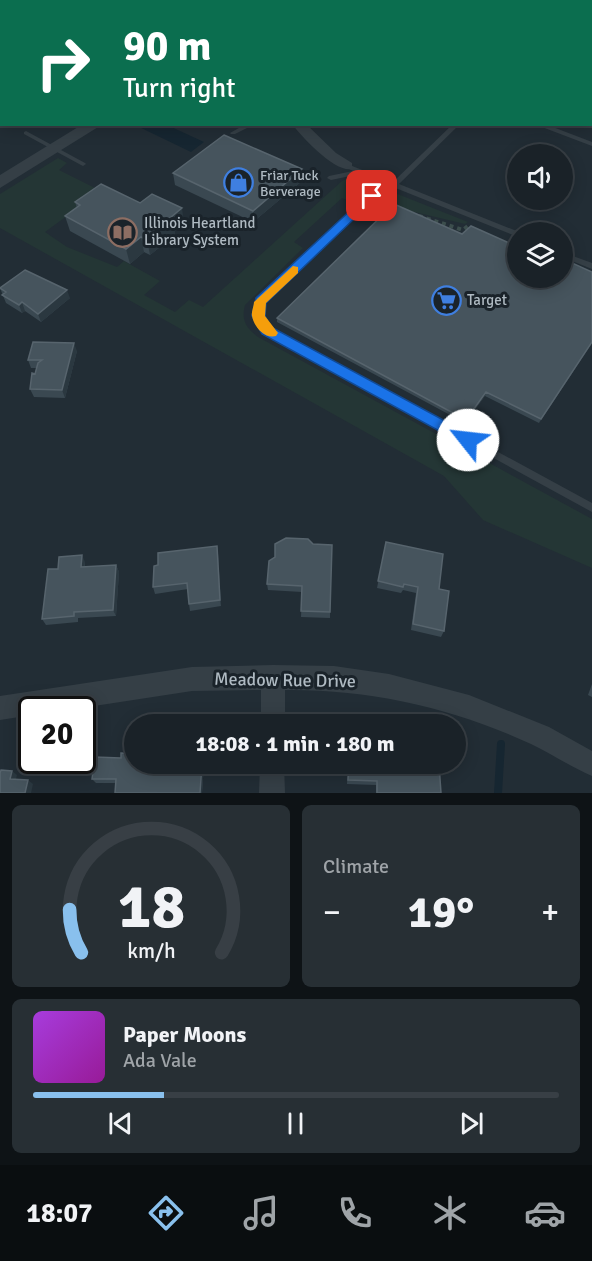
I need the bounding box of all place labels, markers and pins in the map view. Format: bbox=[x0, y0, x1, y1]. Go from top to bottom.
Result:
shop icon: Friar Tuck Berverage bbox=[223, 167, 255, 199]
place label: Friar Tuck Berverage bbox=[260, 167, 321, 200]
pin bbox=[346, 170, 397, 221]
place label: Illinois Heartland Library System bbox=[144, 214, 255, 249]
library icon: Illinois Heartland Library System bbox=[107, 216, 139, 248]
supermarket icon: Target bbox=[430, 284, 462, 316]
place label: Target bbox=[467, 291, 507, 309]

